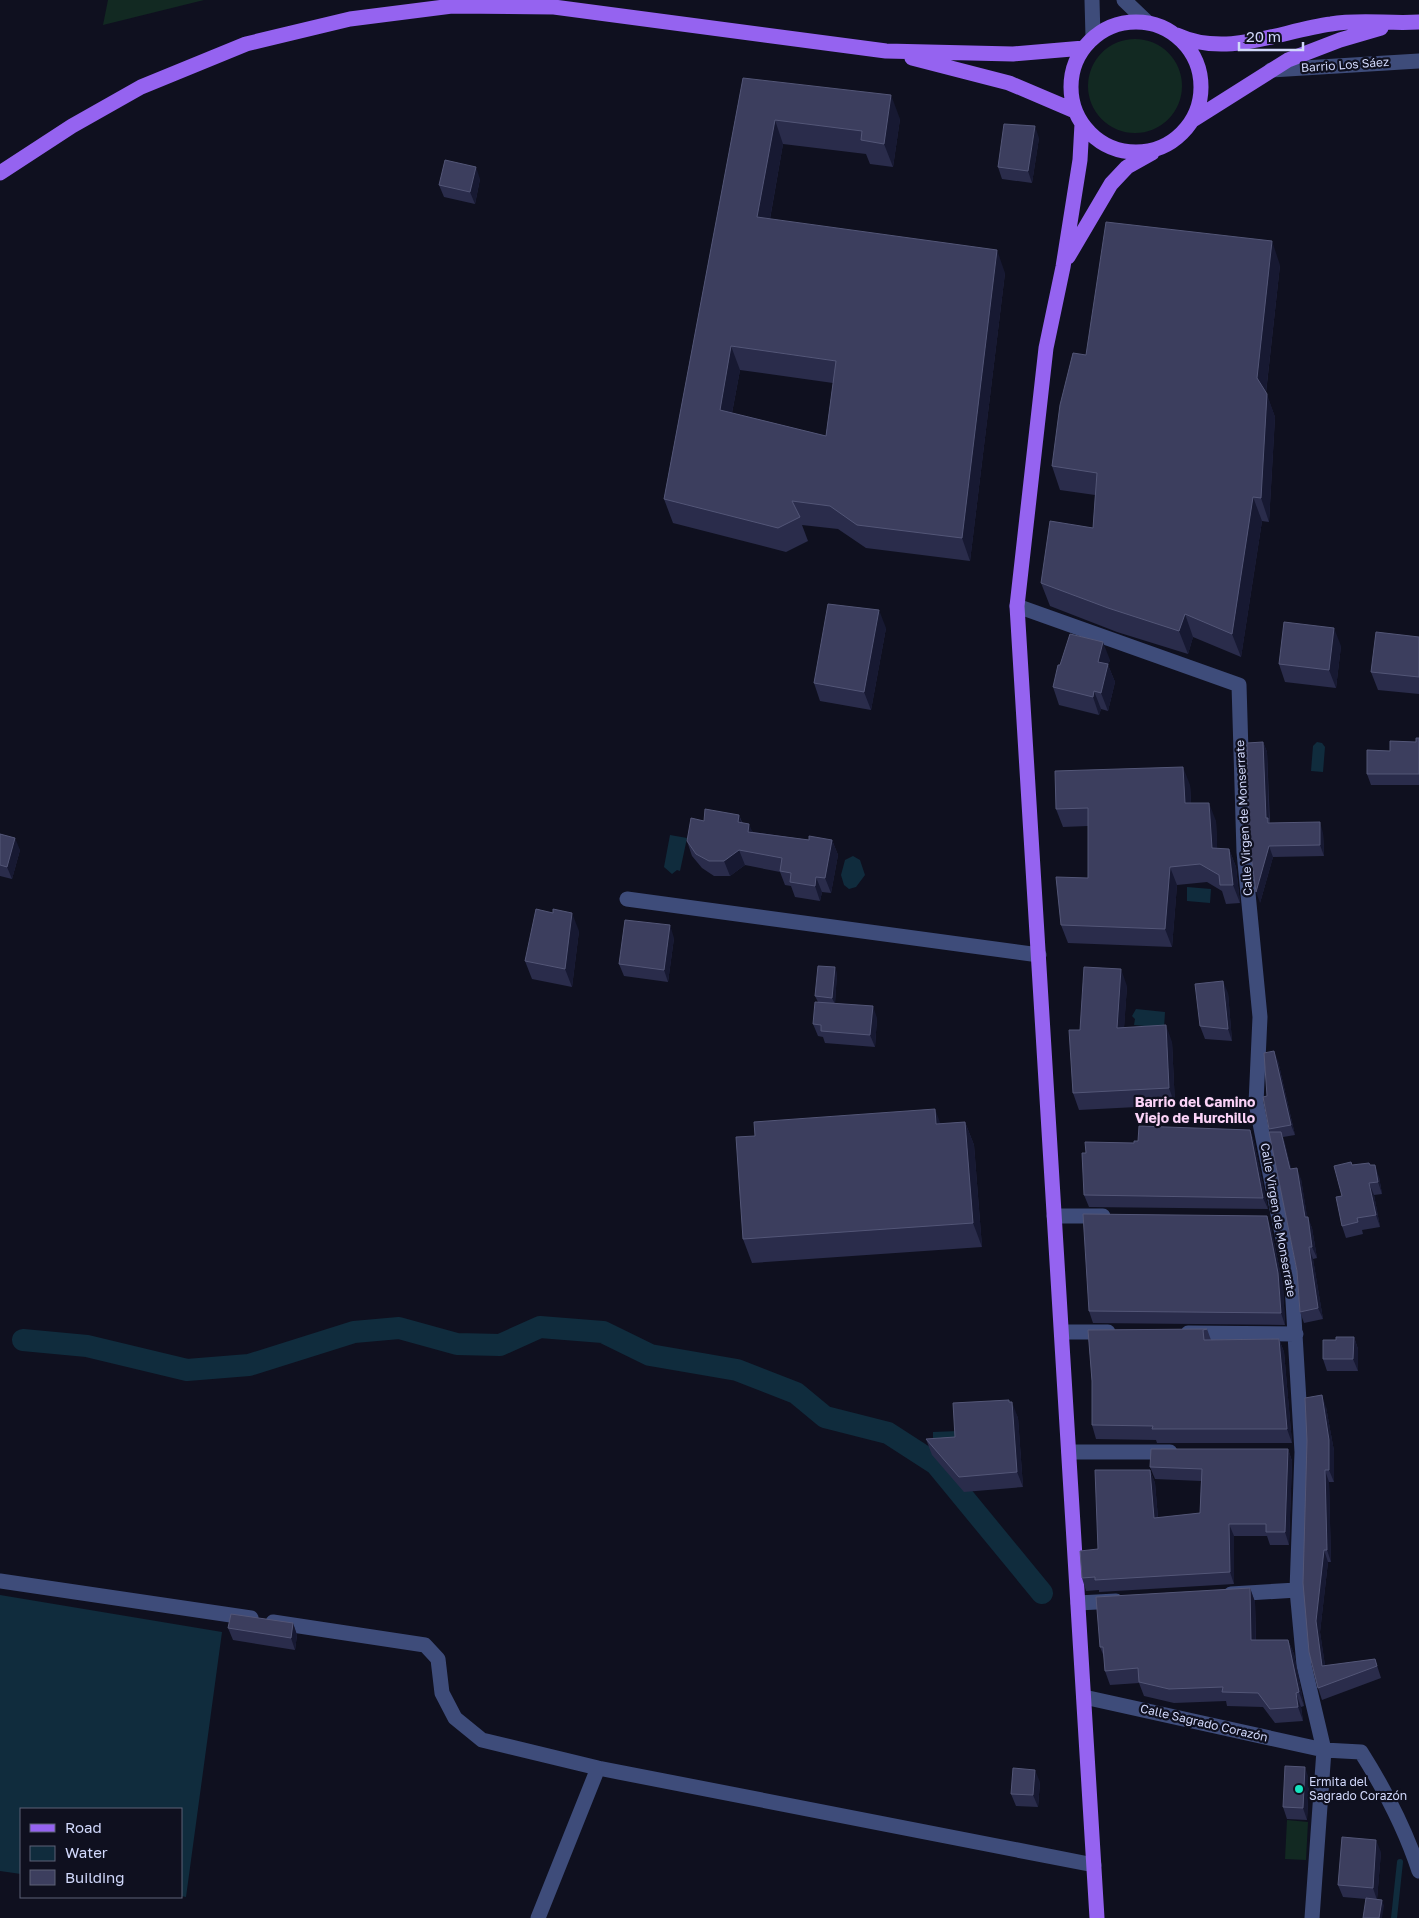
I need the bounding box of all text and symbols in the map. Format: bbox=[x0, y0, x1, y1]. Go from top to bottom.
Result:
scale bar bbox=[1239, 20, 1303, 52]
text: 20 m bbox=[1246, 27, 1281, 45]
street label: Barrio Los Sáez bbox=[1300, 54, 1390, 75]
street label: Calle Virgen de Monserrate bbox=[1232, 740, 1255, 896]
district label: Barrio del Camino Viejo de Hurchillo bbox=[1135, 1093, 1255, 1126]
street label: Calle Virgen de Monserrate bbox=[1258, 1142, 1299, 1298]
street label: Calle Sagrado Corazón bbox=[1139, 1701, 1269, 1745]
place label: Ermita del Sagrado Corazón bbox=[1309, 1774, 1407, 1803]
marker: Ermita del Sagrado Corazón bbox=[1293, 1783, 1305, 1795]
legend bbox=[20, 1808, 182, 1898]
text: Road bbox=[65, 1818, 102, 1836]
text: Water bbox=[65, 1843, 108, 1861]
text: Building bbox=[65, 1868, 125, 1886]

